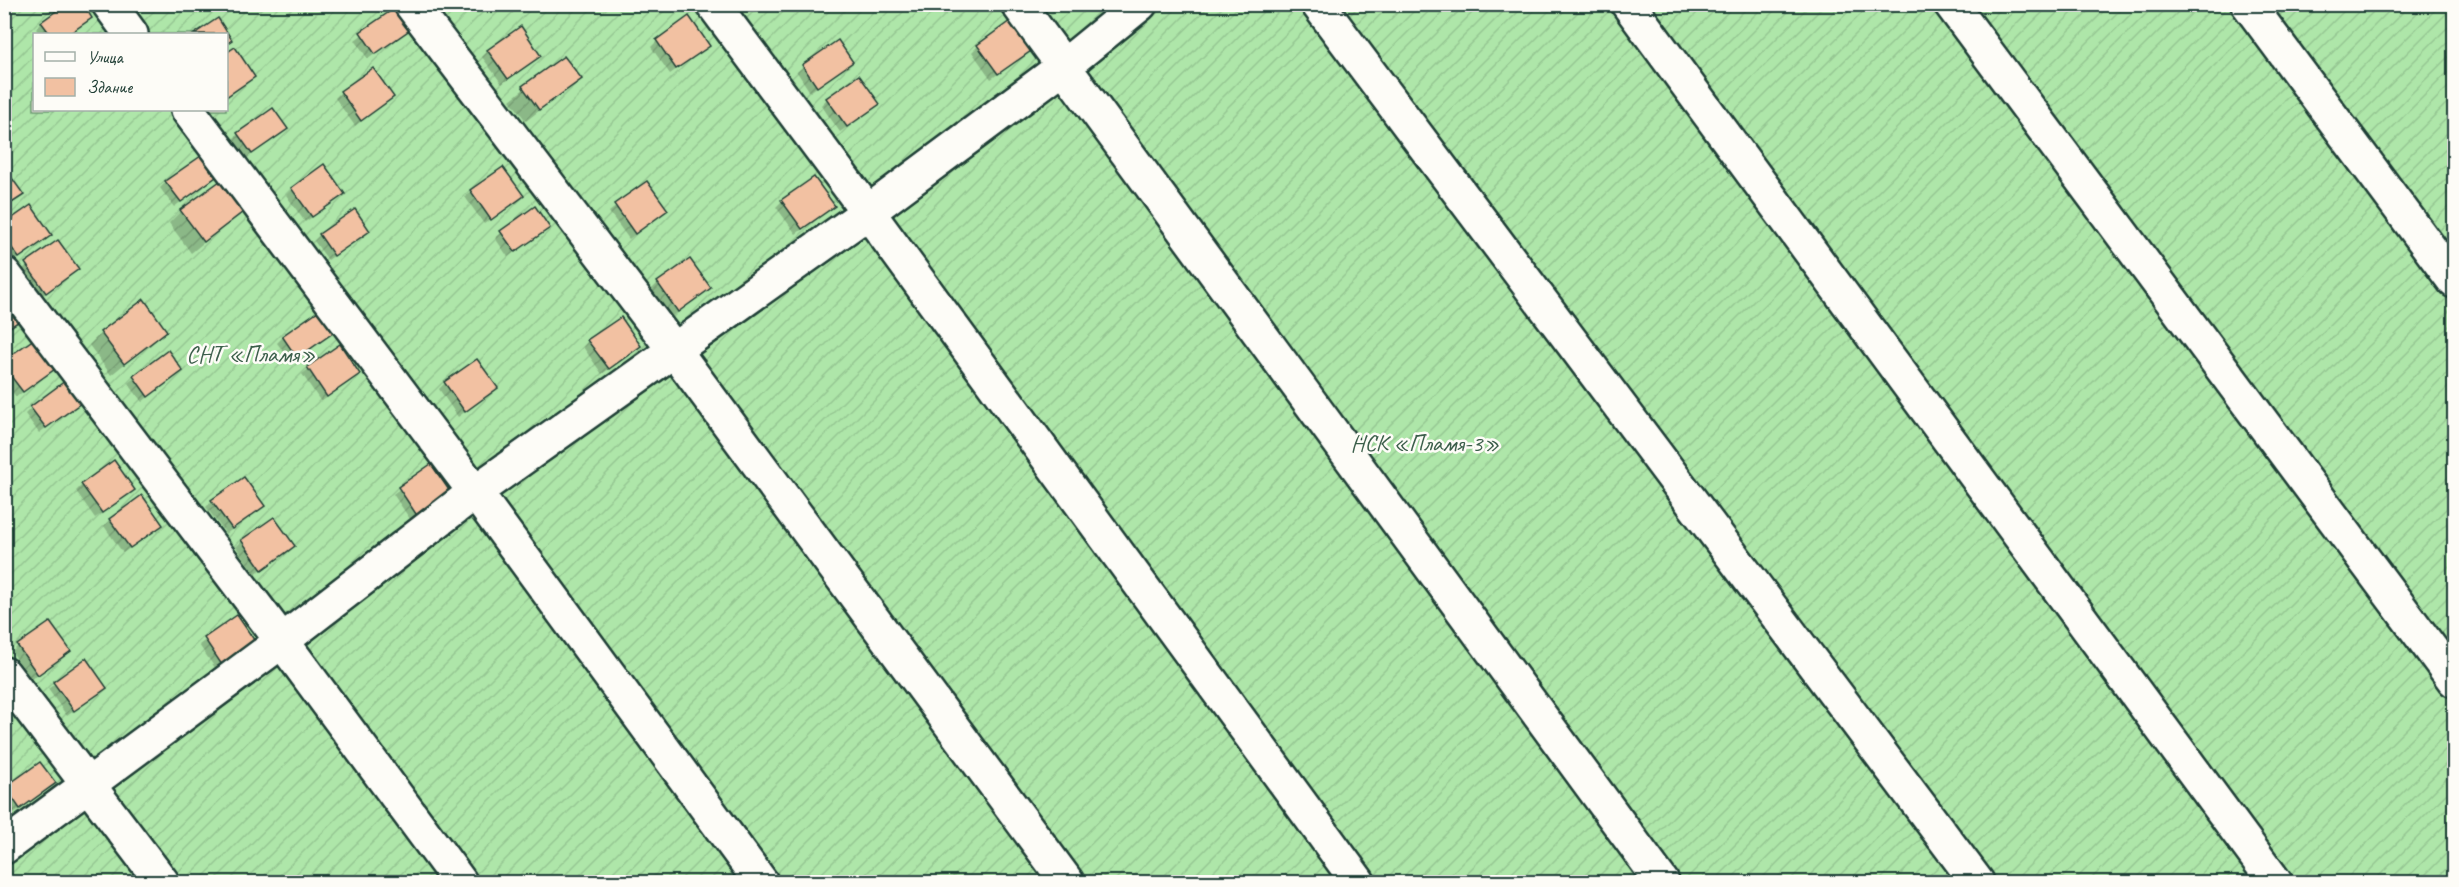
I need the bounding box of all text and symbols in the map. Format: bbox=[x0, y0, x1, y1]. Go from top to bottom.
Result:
legend bbox=[33, 33, 228, 111]
text: Улица bbox=[87, 46, 124, 68]
text: Здание bbox=[87, 76, 133, 98]
park label: СНТ «Пламя» bbox=[186, 339, 316, 369]
park label: НСК «Пламя-3» bbox=[1351, 428, 1499, 458]

